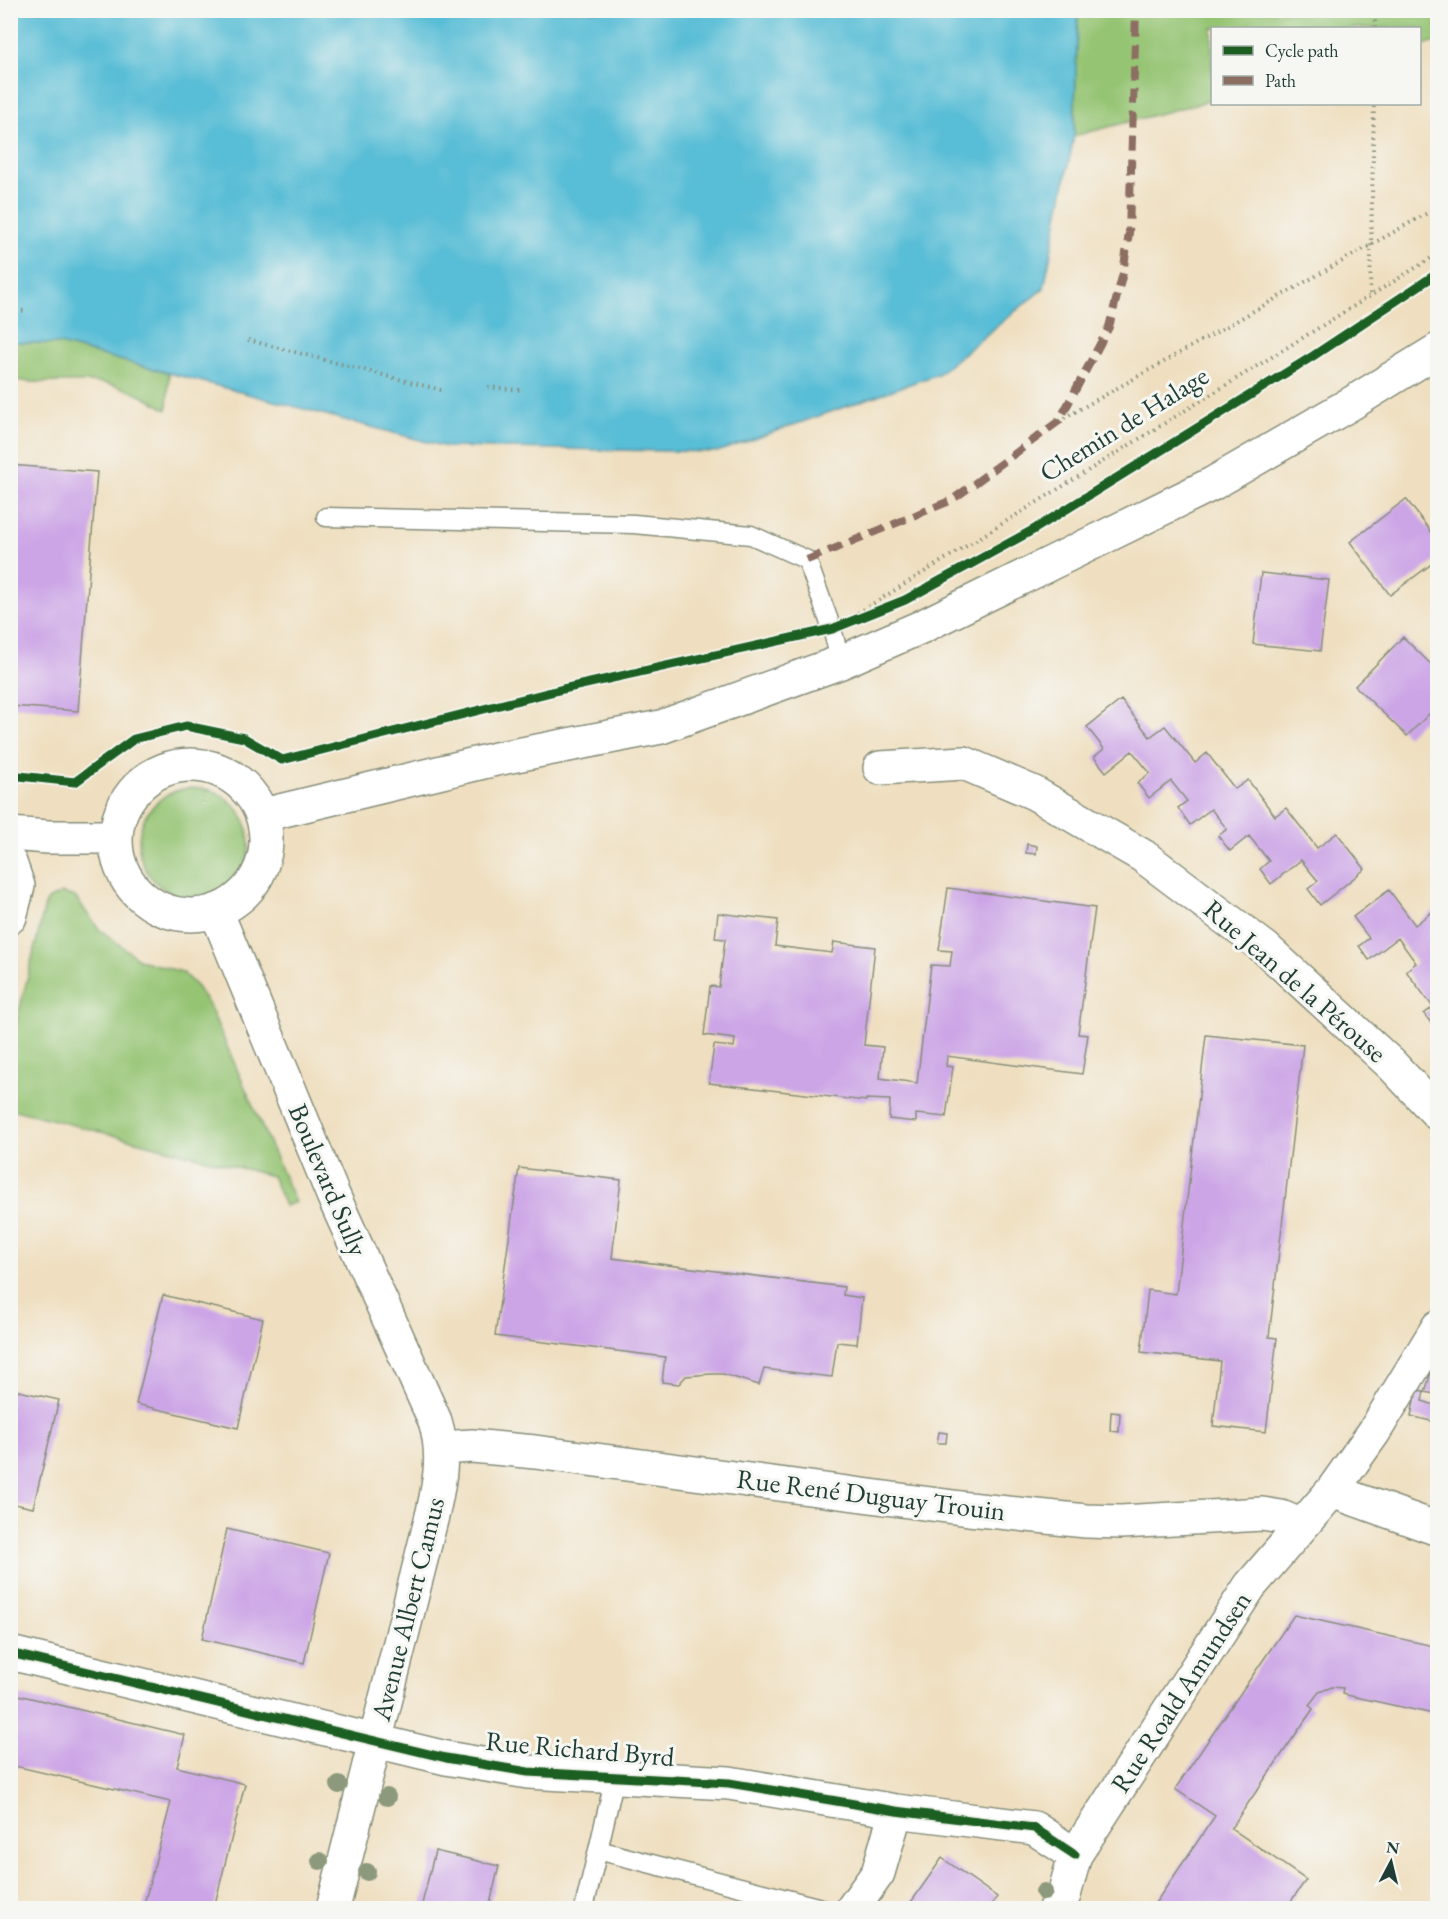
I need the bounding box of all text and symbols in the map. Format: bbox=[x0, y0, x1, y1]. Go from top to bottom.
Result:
legend bbox=[1211, 27, 1421, 105]
text: Cycle path bbox=[1265, 39, 1339, 62]
text: Path bbox=[1265, 69, 1296, 92]
street label: Chemin de Halage bbox=[1033, 358, 1215, 489]
street label: Rue Jean de la Pérouse bbox=[1196, 891, 1394, 1070]
street label: Boulevard Sully bbox=[281, 1098, 376, 1262]
street label: Rue René Duguay Trouin bbox=[735, 1461, 1007, 1528]
street label: Avenue Albert Camus bbox=[363, 1493, 452, 1725]
street label: Rue Roald Amundsen bbox=[1102, 1584, 1259, 1799]
street label: Rue Richard Byrd bbox=[484, 1723, 676, 1774]
north arrow bbox=[1361, 1832, 1421, 1892]
text: N bbox=[1385, 1836, 1401, 1859]

